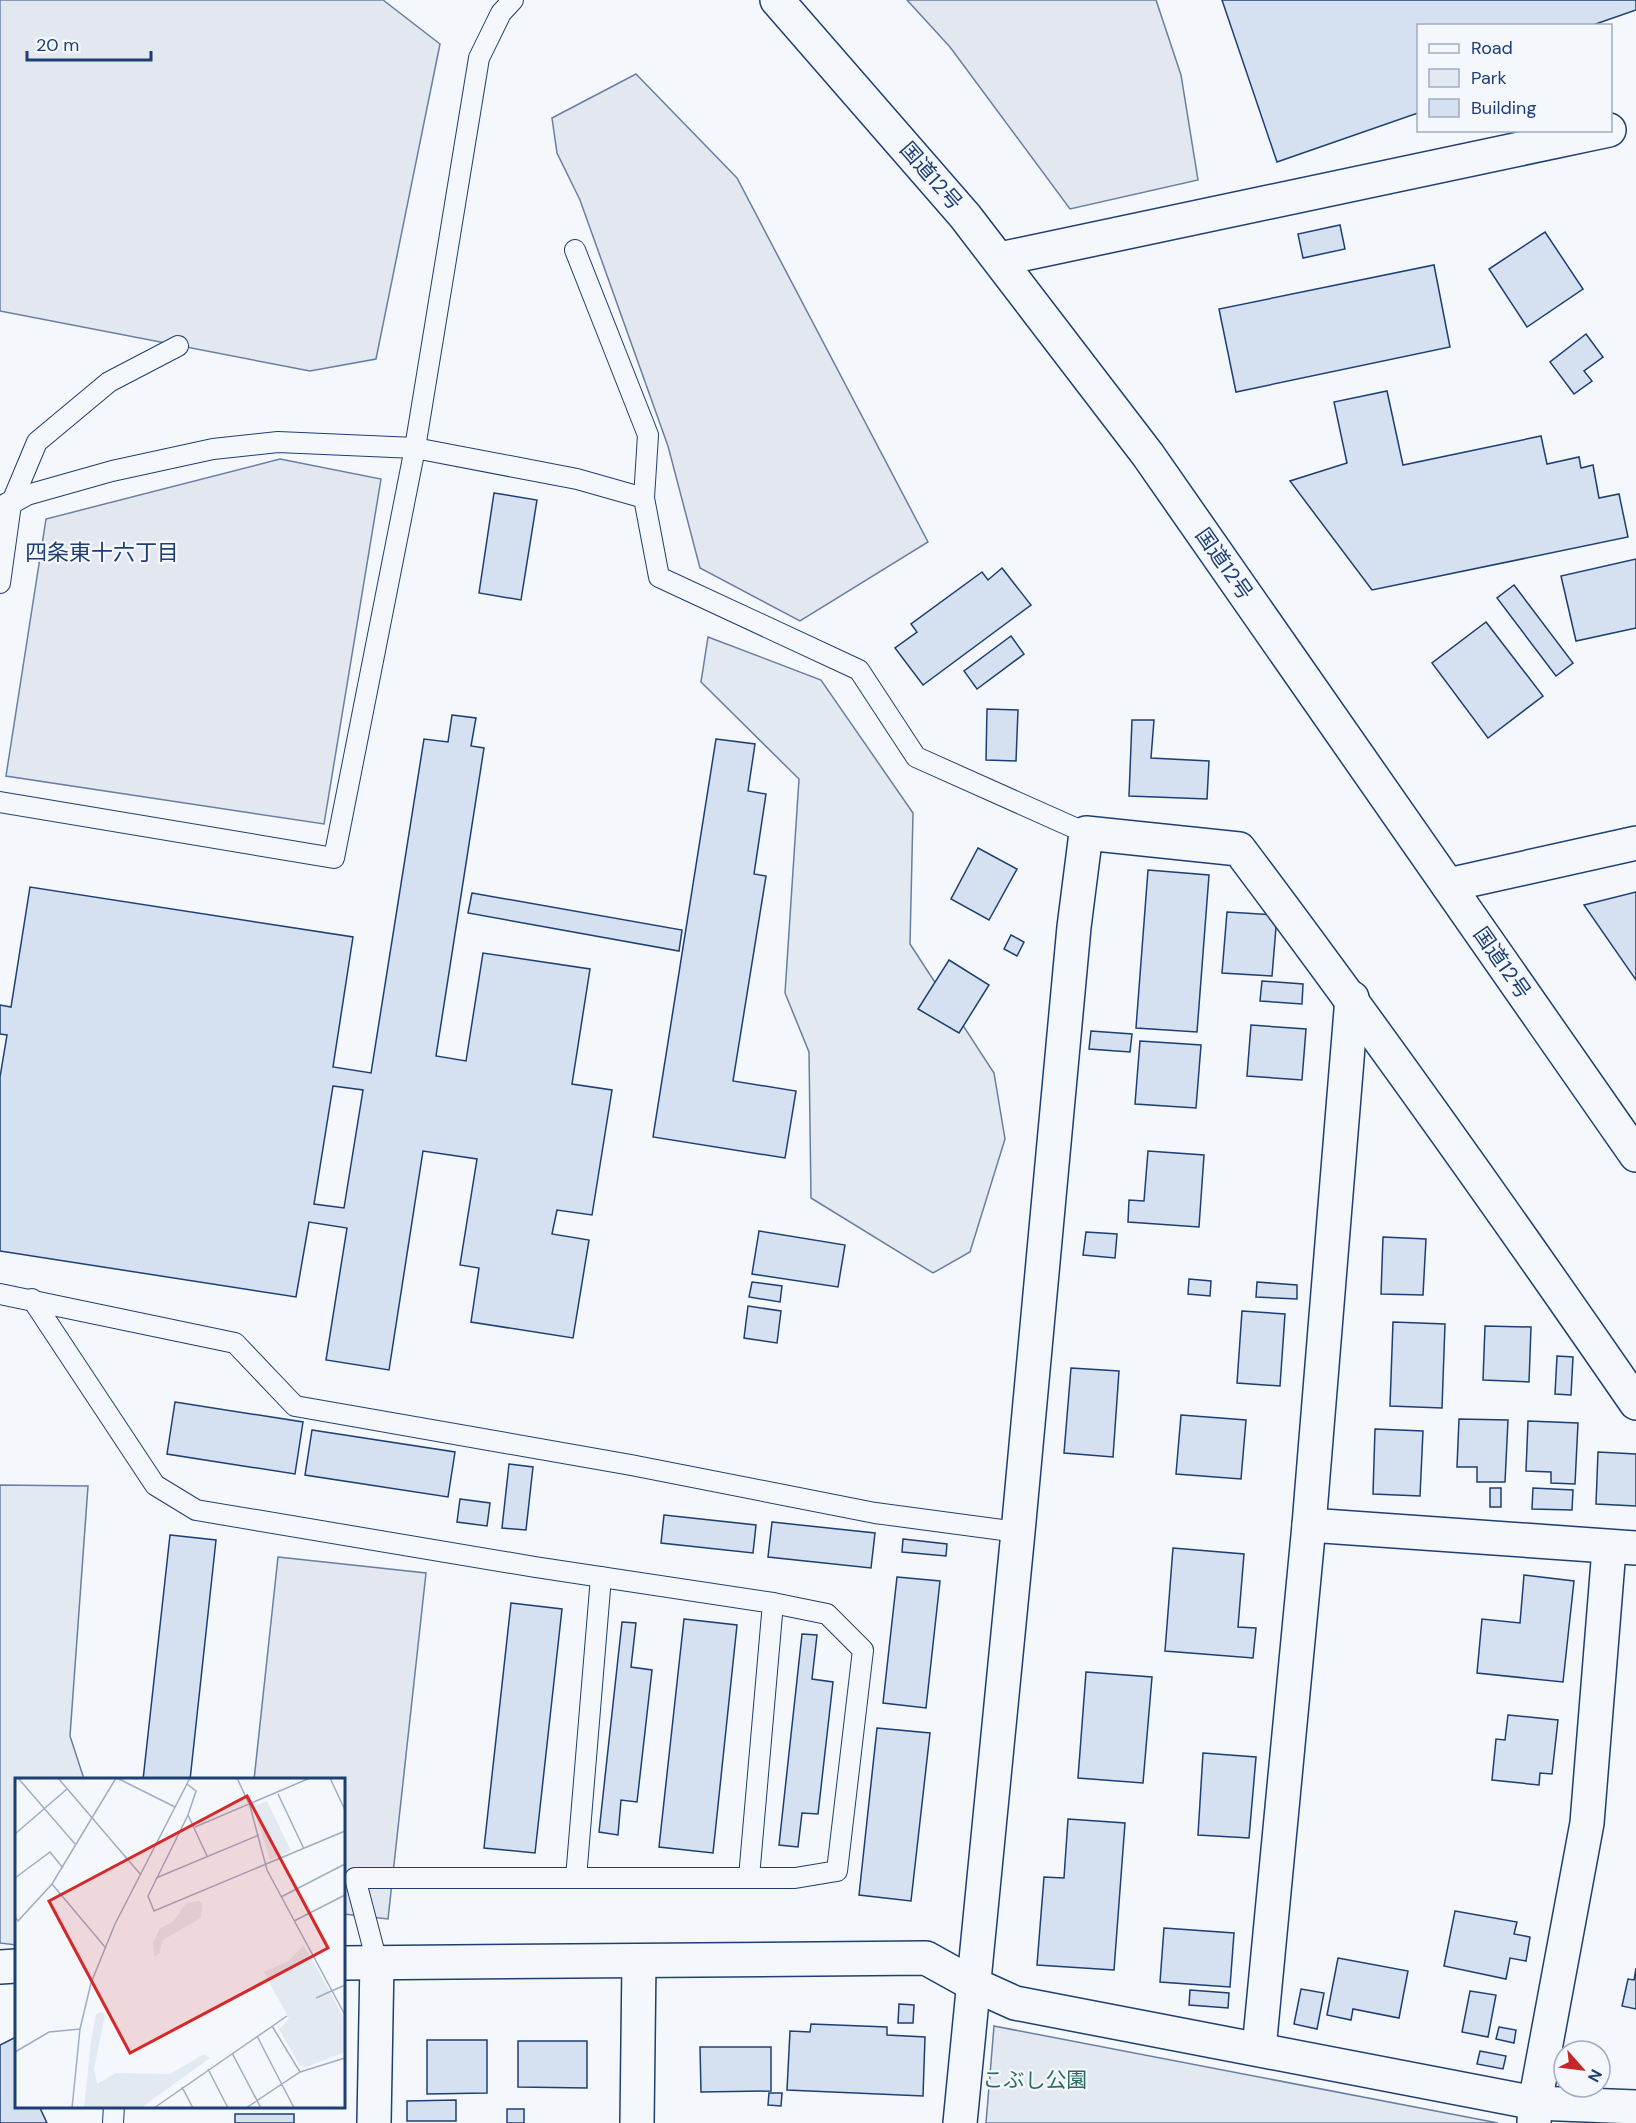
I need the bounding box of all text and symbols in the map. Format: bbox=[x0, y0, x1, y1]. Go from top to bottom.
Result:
scale bar bbox=[27, 24, 152, 62]
legend bbox=[1417, 24, 1612, 132]
text: 20 m bbox=[36, 33, 79, 57]
text: Road bbox=[1471, 36, 1513, 60]
text: Park bbox=[1471, 66, 1507, 90]
text: Building bbox=[1471, 96, 1536, 120]
street label: 国道12号 bbox=[894, 136, 968, 216]
street label: 国道12号 bbox=[1189, 523, 1259, 605]
district label: 四条東十六丁目 bbox=[25, 538, 179, 567]
street label: 国道12号 bbox=[1467, 922, 1537, 1004]
inset map bbox=[15, 1778, 345, 2108]
north arrow bbox=[1552, 2039, 1612, 2099]
park label: こぶし公園 bbox=[983, 2066, 1088, 2094]
text: N bbox=[1583, 2066, 1607, 2086]

